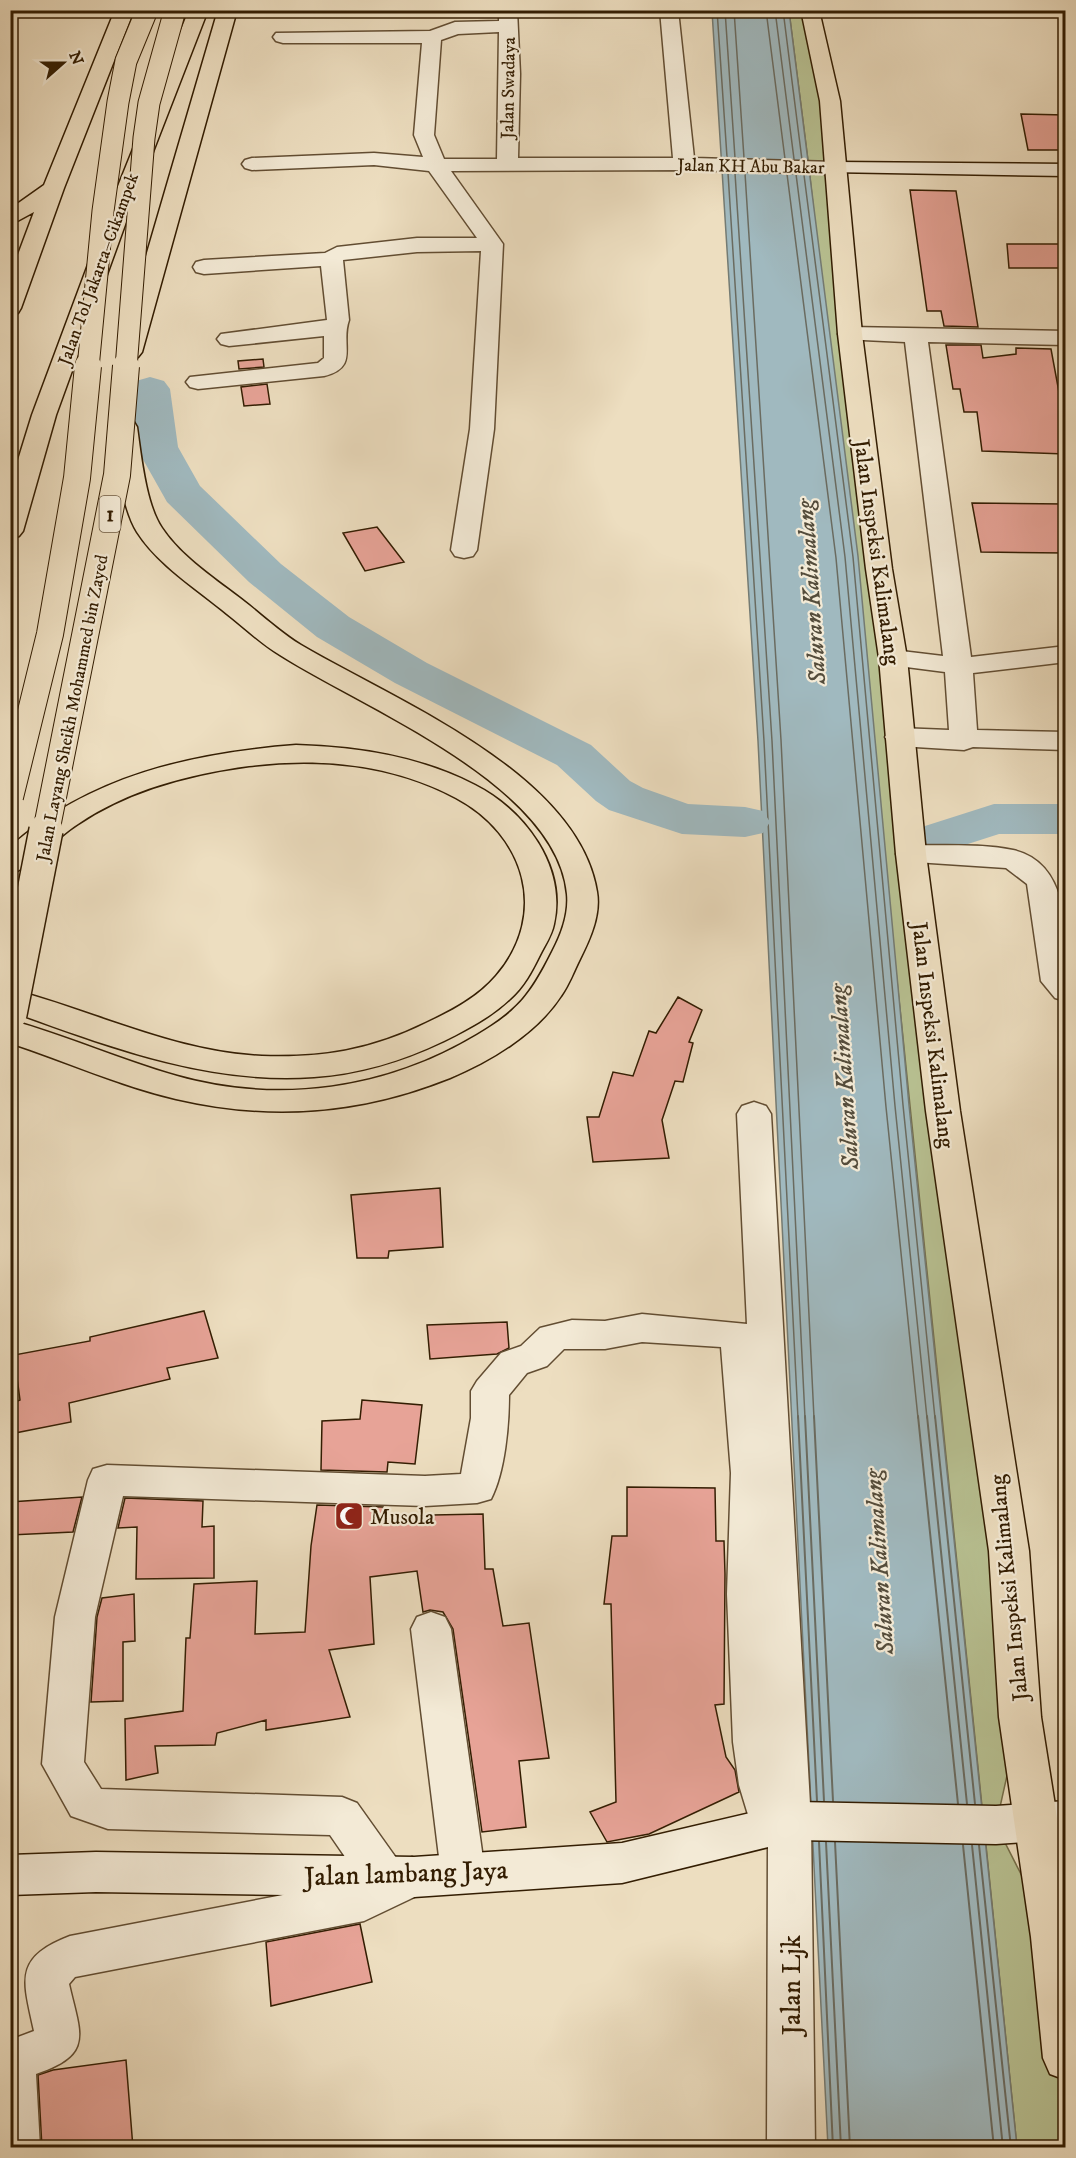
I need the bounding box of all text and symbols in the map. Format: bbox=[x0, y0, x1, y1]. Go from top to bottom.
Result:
north arrow bbox=[33, 33, 93, 93]
street label: Jalan Swadaya bbox=[497, 37, 521, 141]
text: N bbox=[64, 48, 88, 68]
street label: Jalan KH Abu Bakar bbox=[675, 155, 825, 179]
street label: Jalan Tol Jakarta–Cikampek bbox=[53, 170, 144, 370]
street label: Jalan Inspeksi Kalimalang bbox=[847, 436, 906, 667]
road number: 1 bbox=[100, 496, 120, 532]
water label: Saluran Kalimalang bbox=[790, 496, 834, 687]
street label: Jalan Layang Sheikh Mohammed bin Zayed bbox=[32, 553, 114, 866]
street label: Jalan Inspeksi Kalimalang bbox=[905, 919, 960, 1150]
water label: Saluran Kalimalang bbox=[823, 981, 867, 1172]
water label: Saluran Kalimalang bbox=[858, 1466, 902, 1657]
street label: Jalan Inspeksi Kalimalang bbox=[984, 1473, 1035, 1704]
mosque icon: Musola bbox=[333, 1500, 365, 1532]
place label: Musola bbox=[370, 1504, 435, 1531]
street label: Jalan lambang Jaya bbox=[301, 1853, 509, 1895]
street label: Jalan Ljk bbox=[775, 1934, 809, 2038]

